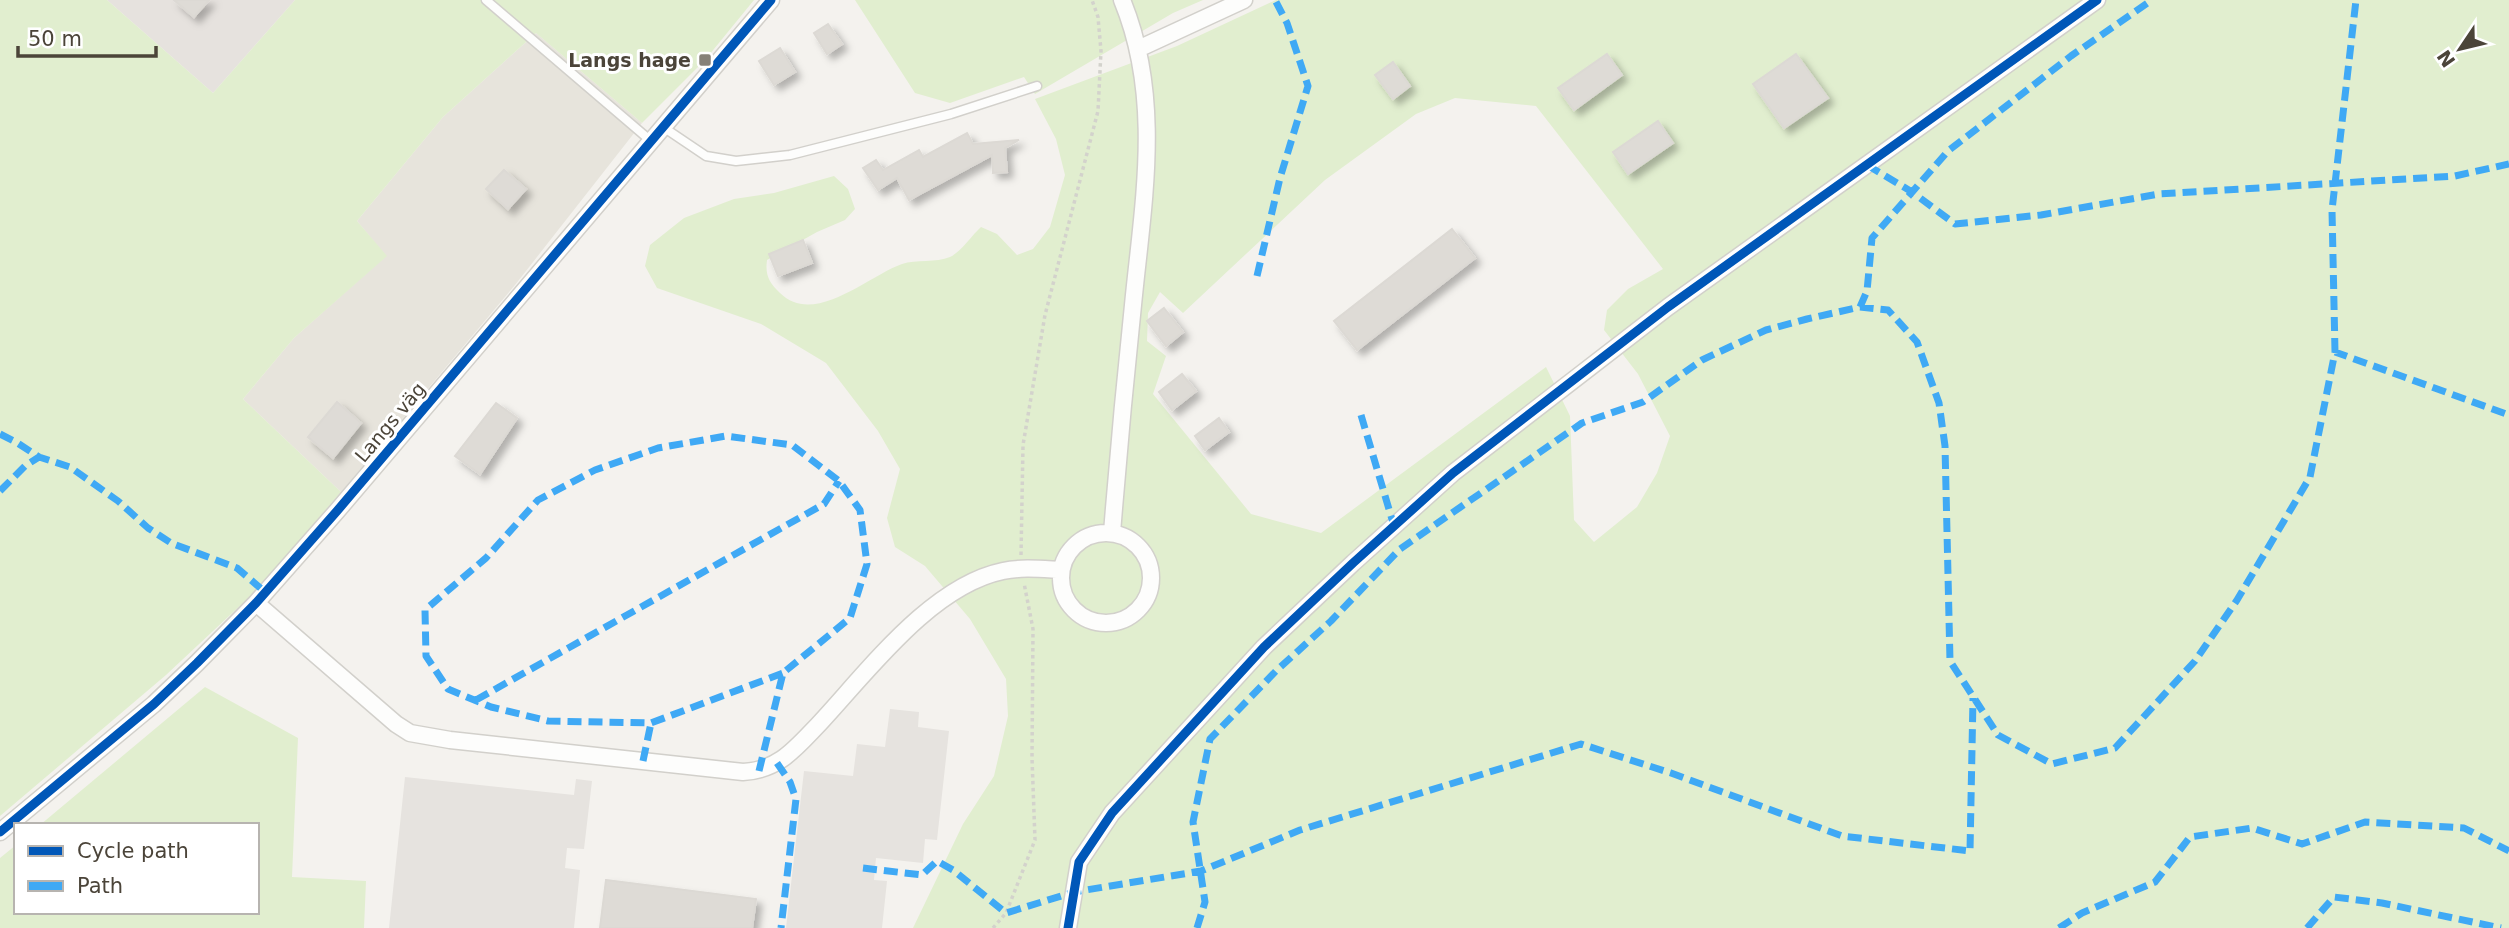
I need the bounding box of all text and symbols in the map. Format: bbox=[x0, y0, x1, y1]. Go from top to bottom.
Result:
scale bar bbox=[18, 14, 156, 58]
north arrow bbox=[2425, 14, 2495, 84]
text: 50 m bbox=[28, 27, 82, 51]
text: N bbox=[2433, 46, 2460, 72]
place label: Langs hage bbox=[568, 49, 691, 71]
marker: Langs hage bbox=[697, 52, 713, 68]
street label: Langs väg bbox=[350, 378, 430, 466]
legend bbox=[14, 823, 259, 914]
text: Cycle path bbox=[77, 839, 189, 863]
text: Path bbox=[77, 874, 123, 898]

